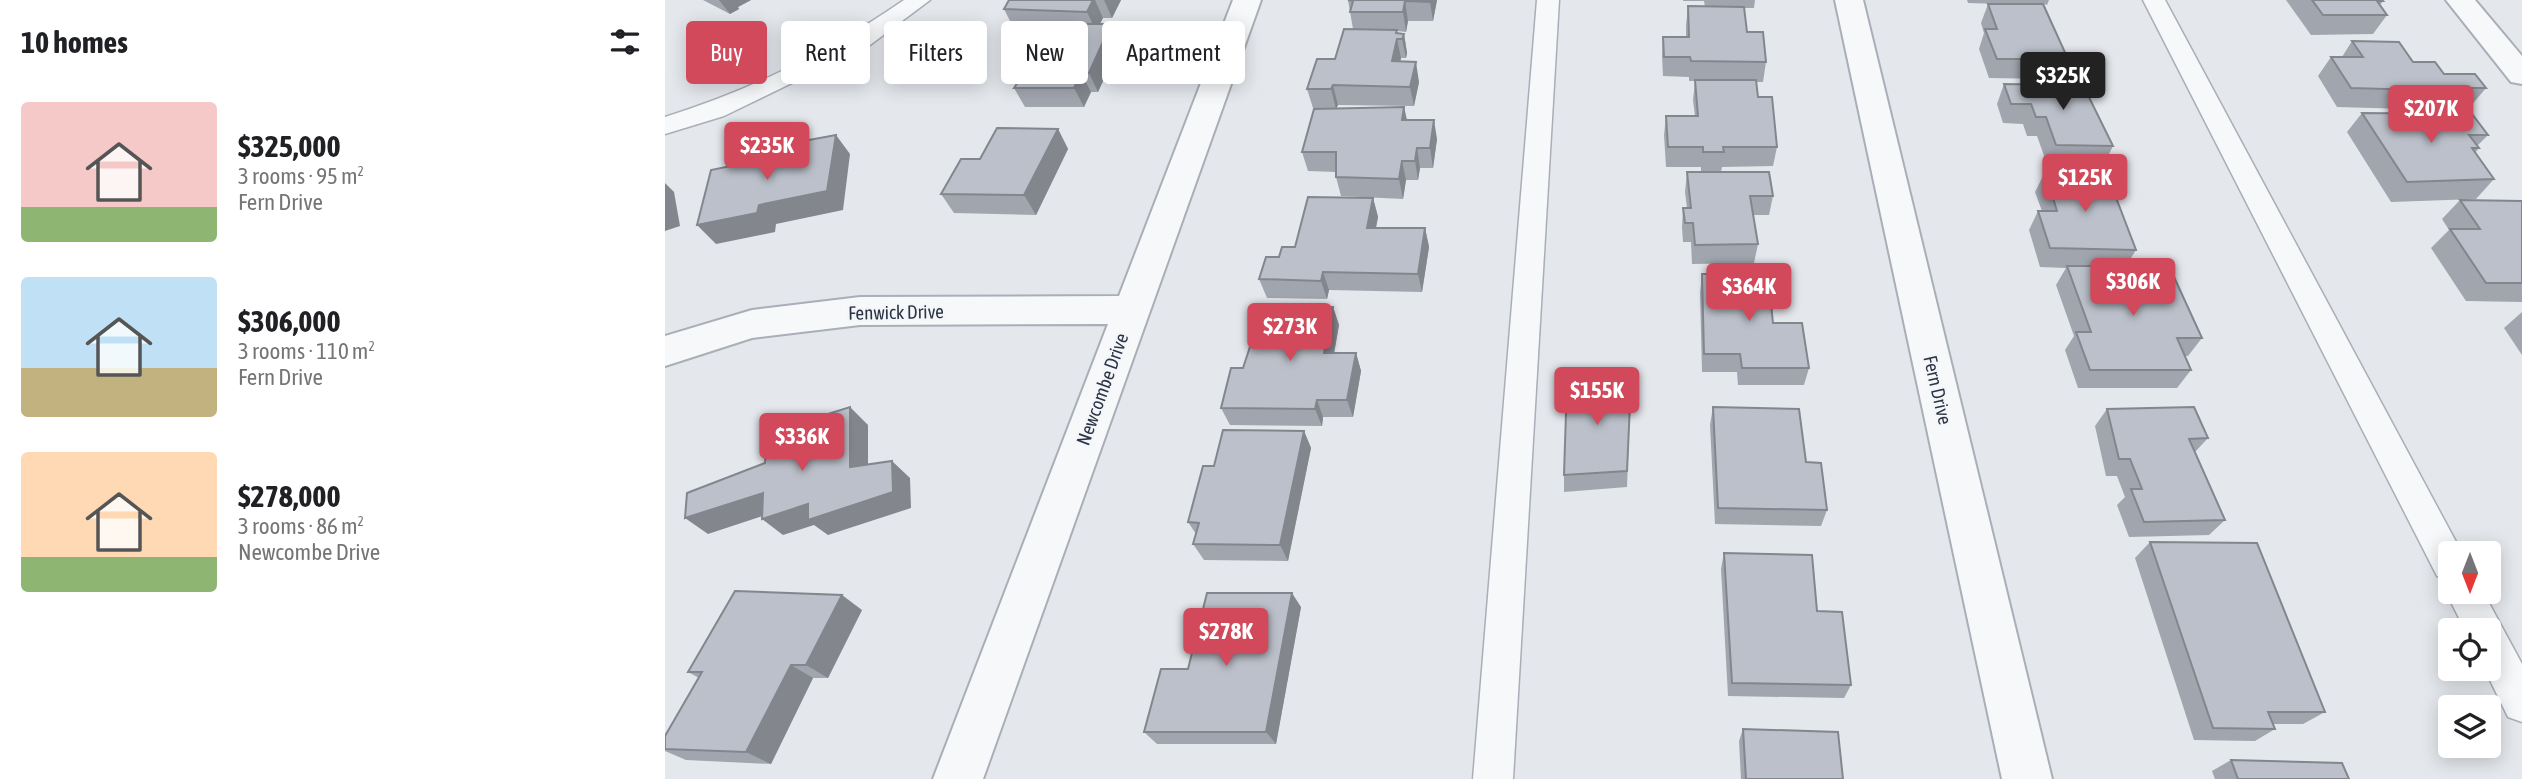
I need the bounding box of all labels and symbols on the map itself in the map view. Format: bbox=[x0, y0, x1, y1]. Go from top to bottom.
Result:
pin: $325K bbox=[2014, 52, 2112, 112]
pin: $207K bbox=[2382, 86, 2480, 145]
pin: $235K bbox=[718, 122, 816, 182]
pin: $125K bbox=[2036, 154, 2134, 214]
pin: $306K bbox=[2084, 258, 2182, 318]
pin: $364K bbox=[1700, 264, 1798, 323]
street label: Fenwick Drive bbox=[848, 300, 944, 324]
pin: $273K bbox=[1241, 304, 1339, 363]
street label: Newcombe Drive bbox=[1072, 330, 1132, 448]
street label: Fern Drive bbox=[1919, 353, 1957, 427]
pin: $155K bbox=[1548, 368, 1646, 427]
pin: $336K bbox=[753, 414, 851, 473]
north arrow bbox=[2438, 541, 2501, 604]
pin: $278K bbox=[1177, 608, 1275, 668]

